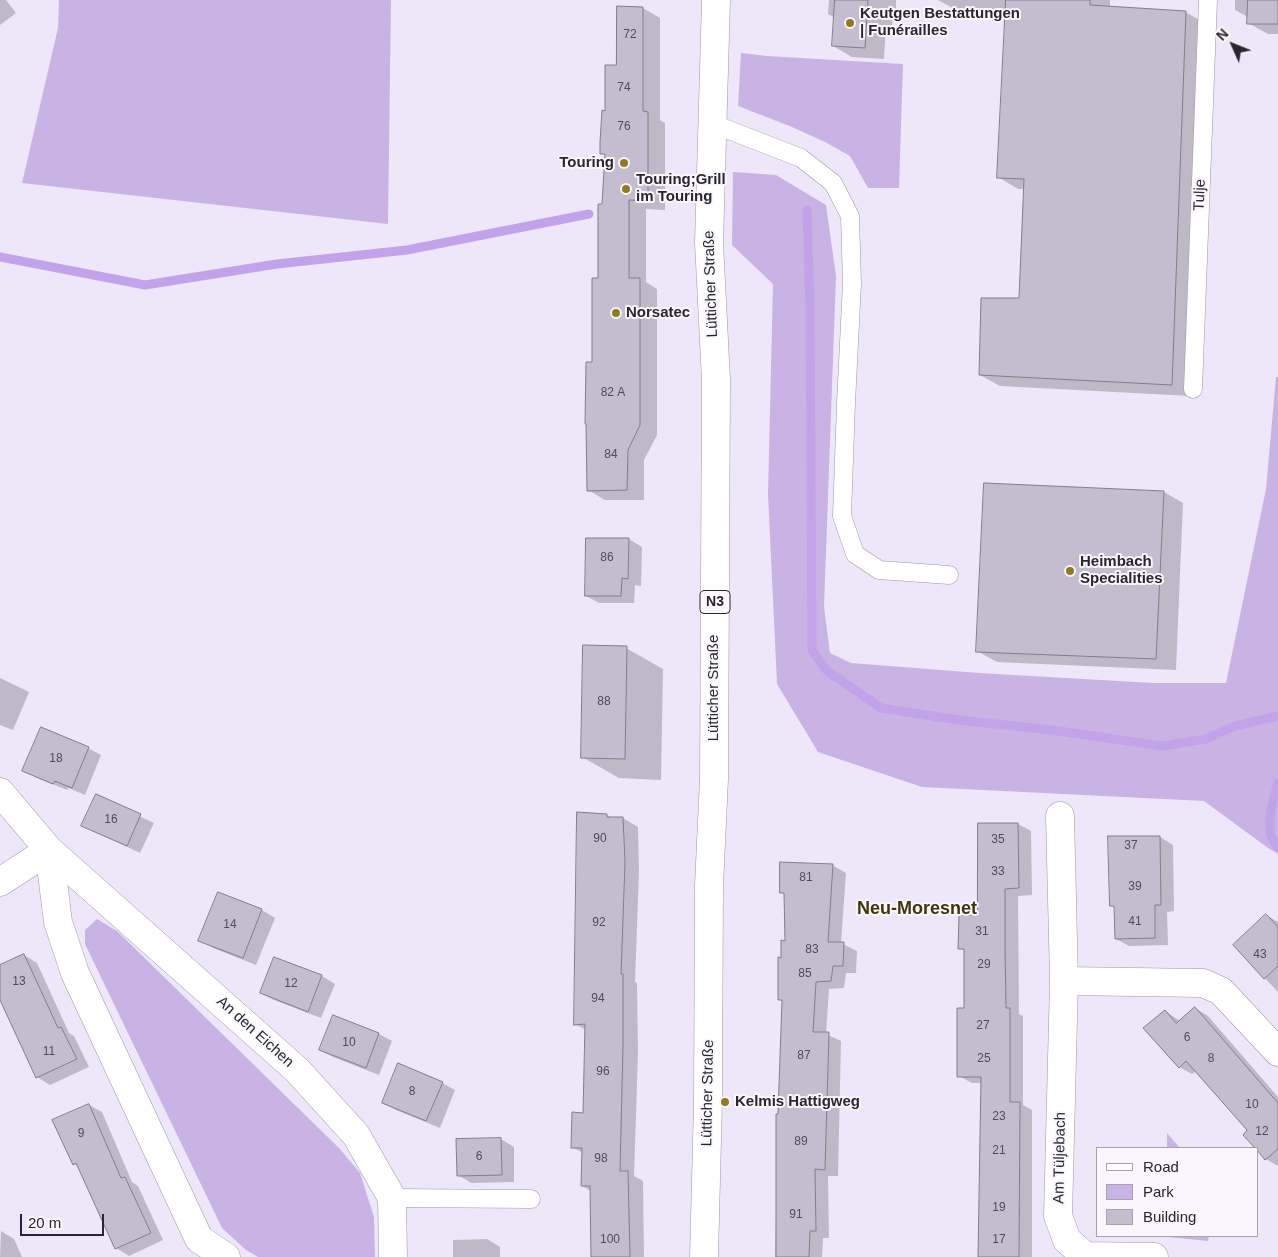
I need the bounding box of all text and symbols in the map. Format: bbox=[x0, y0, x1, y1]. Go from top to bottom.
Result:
place label: Keutgen Bestattungen | Funérailles bbox=[860, 5, 1020, 40]
marker: Keutgen Bestattungen | Funérailles bbox=[844, 17, 856, 29]
north arrow bbox=[1208, 20, 1258, 70]
text: N bbox=[1213, 25, 1231, 44]
house number: 72 bbox=[623, 28, 637, 42]
house number: 74 bbox=[617, 81, 631, 95]
house number: 76 bbox=[617, 120, 631, 134]
place label: Touring bbox=[559, 154, 614, 172]
marker: Touring bbox=[618, 157, 630, 169]
place label: Touring;Grill im Touring bbox=[636, 171, 726, 206]
street label: Tulje bbox=[1190, 179, 1210, 211]
marker: Touring;Grill im Touring bbox=[620, 183, 632, 195]
street label: Lütticher Straße bbox=[700, 230, 722, 338]
place label: Norsatec bbox=[626, 304, 690, 322]
marker: Norsatec bbox=[610, 307, 622, 319]
house number: 82 A bbox=[601, 386, 625, 400]
house number: 84 bbox=[604, 448, 618, 462]
house number: 86 bbox=[600, 551, 614, 565]
place label: Heimbach Specialities bbox=[1080, 553, 1163, 588]
marker: Heimbach Specialities bbox=[1064, 565, 1076, 577]
road number: N3 bbox=[700, 590, 730, 614]
street label: Lütticher Straße bbox=[705, 635, 723, 741]
house number: 88 bbox=[597, 695, 611, 709]
house number: 18 bbox=[49, 752, 63, 766]
house number: 16 bbox=[104, 813, 118, 827]
house number: 90 bbox=[593, 832, 607, 846]
house number: 35 bbox=[991, 833, 1005, 847]
house number: 37 bbox=[1124, 839, 1138, 853]
house number: 33 bbox=[991, 865, 1005, 879]
house number: 81 bbox=[799, 871, 813, 885]
house number: 39 bbox=[1128, 880, 1142, 894]
district label: Neu-Moresnet bbox=[857, 898, 977, 920]
house number: 41 bbox=[1128, 915, 1142, 929]
house number: 92 bbox=[592, 916, 606, 930]
house number: 14 bbox=[223, 918, 237, 932]
house number: 31 bbox=[975, 925, 989, 939]
house number: 83 bbox=[805, 943, 819, 957]
house number: 43 bbox=[1253, 948, 1267, 962]
house number: 29 bbox=[977, 958, 991, 972]
house number: 85 bbox=[798, 967, 812, 981]
house number: 13 bbox=[12, 975, 26, 989]
house number: 12 bbox=[284, 977, 298, 991]
house number: 94 bbox=[591, 992, 605, 1006]
street label: An den Eichen bbox=[213, 993, 297, 1071]
house number: 27 bbox=[976, 1019, 990, 1033]
house number: 6 bbox=[1184, 1031, 1190, 1045]
house number: 10 bbox=[342, 1036, 356, 1050]
street label: Lütticher Straße bbox=[698, 1039, 718, 1147]
house number: 11 bbox=[43, 1045, 55, 1059]
house number: 87 bbox=[797, 1049, 811, 1063]
house number: 25 bbox=[977, 1052, 991, 1066]
house number: 8 bbox=[1208, 1052, 1214, 1066]
house number: 96 bbox=[596, 1065, 610, 1079]
house number: 8 bbox=[409, 1085, 415, 1099]
place label: Kelmis Hattigweg bbox=[735, 1093, 860, 1111]
marker: Kelmis Hattigweg bbox=[719, 1096, 731, 1108]
house number: 10 bbox=[1245, 1098, 1259, 1112]
house number: 23 bbox=[992, 1110, 1006, 1124]
street label: Am Tüljebach bbox=[1050, 1112, 1070, 1204]
house number: 12 bbox=[1255, 1125, 1269, 1139]
house number: 9 bbox=[78, 1127, 84, 1141]
house number: 89 bbox=[794, 1135, 808, 1149]
house number: 21 bbox=[992, 1144, 1006, 1158]
legend bbox=[1096, 1147, 1258, 1237]
house number: 6 bbox=[476, 1150, 482, 1164]
house number: 98 bbox=[594, 1152, 608, 1166]
text: Road bbox=[1143, 1158, 1179, 1175]
text: Park bbox=[1143, 1183, 1174, 1200]
house number: 19 bbox=[992, 1201, 1006, 1215]
scale bar bbox=[22, 1204, 106, 1236]
house number: 91 bbox=[789, 1208, 803, 1222]
text: Building bbox=[1143, 1208, 1196, 1225]
text: 20 m bbox=[28, 1214, 61, 1231]
house number: 100 bbox=[600, 1233, 620, 1247]
house number: 17 bbox=[992, 1233, 1006, 1247]

